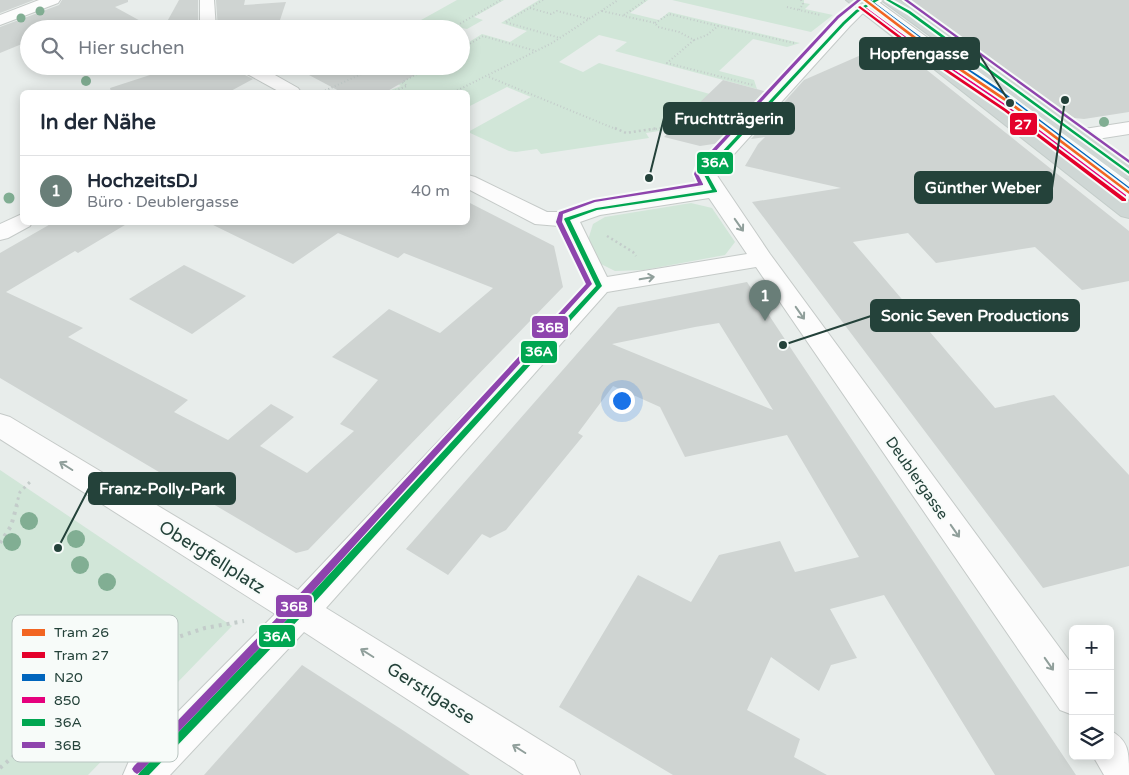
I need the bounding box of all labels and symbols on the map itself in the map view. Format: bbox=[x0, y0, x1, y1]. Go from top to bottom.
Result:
callout: Hopfengasse bbox=[860, 38, 979, 69]
text: Hopfengasse bbox=[869, 44, 969, 64]
callout: Fruchtträgerin bbox=[664, 103, 794, 134]
text: Fruchtträgerin bbox=[674, 109, 784, 129]
line badge: 27 bbox=[1009, 112, 1038, 136]
text: 27 bbox=[1014, 116, 1032, 133]
line badge: 36A bbox=[696, 151, 734, 175]
text: 36A bbox=[701, 154, 730, 171]
callout: Günther Weber bbox=[915, 172, 1052, 203]
text: Günther Weber bbox=[925, 178, 1042, 198]
one-way arrow bbox=[734, 218, 744, 232]
one-way arrow bbox=[639, 273, 655, 283]
pin: 1 bbox=[749, 280, 781, 321]
callout: Sonic Seven Productions bbox=[871, 300, 1079, 331]
one-way arrow bbox=[795, 306, 806, 319]
text: Sonic Seven Productions bbox=[881, 306, 1069, 326]
line badge: 36B bbox=[531, 315, 569, 339]
text: 36B bbox=[536, 319, 564, 336]
line badge: 36A bbox=[520, 340, 558, 364]
text: 36A bbox=[525, 343, 554, 360]
your location bbox=[609, 388, 635, 414]
street label: Deublergasse bbox=[882, 433, 952, 523]
one-way arrow bbox=[60, 461, 74, 471]
callout: Franz-Polly-Park bbox=[89, 473, 235, 504]
text: Franz-Polly-Park bbox=[99, 479, 225, 499]
street label: Obergfellplatz bbox=[155, 516, 269, 598]
one-way arrow bbox=[950, 524, 960, 538]
line badge: 36B bbox=[275, 594, 313, 618]
text: 36B bbox=[280, 598, 308, 615]
legend bbox=[12, 615, 178, 762]
text: Tram 26 bbox=[54, 624, 109, 641]
line badge: 36A bbox=[258, 624, 296, 648]
text: 36A bbox=[263, 628, 292, 645]
text: Tram 27 bbox=[54, 647, 109, 664]
one-way arrow bbox=[360, 648, 374, 658]
one-way arrow bbox=[1044, 656, 1054, 670]
street label: Gerstlgasse bbox=[383, 657, 479, 729]
text: N20 bbox=[54, 669, 83, 686]
text: 850 bbox=[54, 692, 81, 709]
text: 36A bbox=[54, 714, 82, 731]
text: 36B bbox=[54, 737, 81, 754]
one-way arrow bbox=[512, 744, 526, 754]

